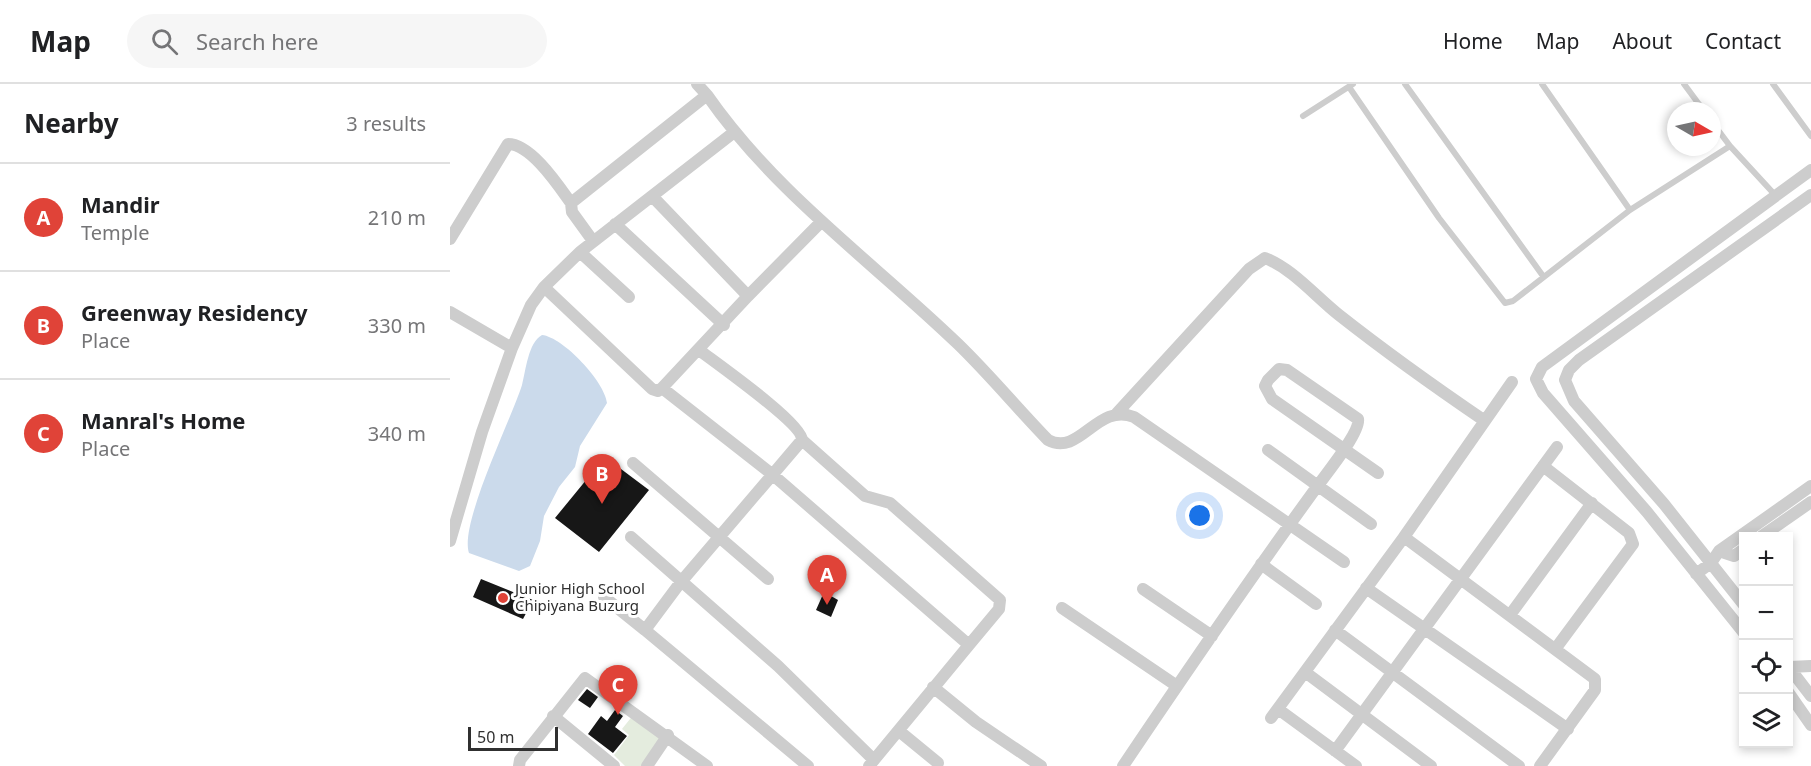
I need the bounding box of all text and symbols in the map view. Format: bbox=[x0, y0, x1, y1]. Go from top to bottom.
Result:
search box bbox=[127, 14, 547, 68]
text: Map bbox=[30, 22, 91, 60]
icon: search bbox=[148, 25, 181, 58]
text: Search here bbox=[196, 26, 318, 56]
text: Home bbox=[1443, 27, 1503, 55]
text: Map bbox=[1536, 27, 1579, 55]
text: About bbox=[1612, 27, 1672, 55]
text: Contact bbox=[1705, 27, 1781, 55]
north arrow bbox=[1667, 102, 1721, 156]
text: Nearby bbox=[24, 105, 119, 141]
text: 3 results bbox=[346, 110, 426, 137]
text: Mandir bbox=[81, 189, 160, 219]
text: A bbox=[37, 204, 50, 231]
text: 210 m bbox=[368, 204, 426, 231]
text: Temple bbox=[81, 219, 149, 246]
text: Greenway Residency bbox=[81, 297, 308, 327]
text: B bbox=[37, 312, 50, 339]
text: 330 m bbox=[368, 312, 426, 339]
text: Place bbox=[81, 327, 130, 354]
text: Manral's Home bbox=[81, 405, 245, 435]
text: C bbox=[37, 420, 50, 447]
text: 340 m bbox=[368, 420, 426, 447]
text: Place bbox=[81, 435, 130, 462]
pin: B bbox=[582, 454, 622, 504]
your location bbox=[1185, 501, 1214, 530]
map controls bbox=[1739, 532, 1793, 748]
button: + bbox=[1739, 532, 1793, 586]
pin: A bbox=[808, 556, 847, 605]
place label: Junior High School Chipiyana Buzurg bbox=[513, 578, 645, 615]
button: − bbox=[1739, 586, 1793, 640]
marker: Junior High School Chipiyana Buzurg bbox=[496, 591, 510, 605]
button: locate bbox=[1739, 640, 1793, 694]
pin: C bbox=[598, 666, 638, 715]
button: layers bbox=[1739, 694, 1793, 748]
scale bar bbox=[468, 724, 558, 752]
text: 50 m bbox=[477, 726, 514, 748]

